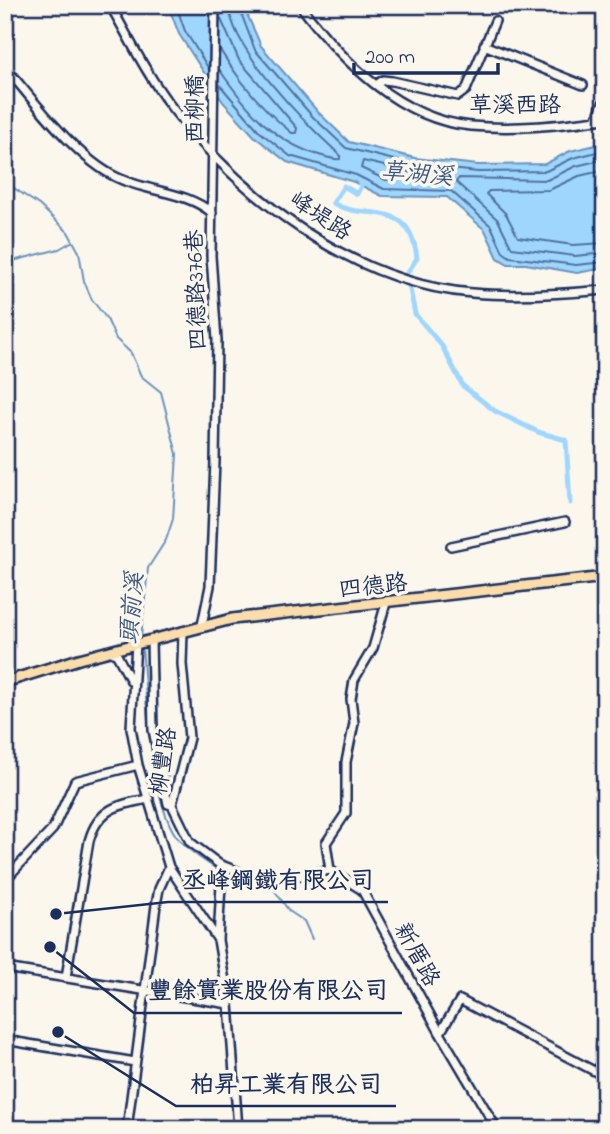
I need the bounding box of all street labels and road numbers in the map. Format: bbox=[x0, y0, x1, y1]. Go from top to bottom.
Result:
street label: 西柳橋 bbox=[180, 75, 213, 144]
street label: 草溪西路 bbox=[469, 90, 561, 123]
street label: 峰堤路 bbox=[282, 184, 358, 250]
street label: 四德路376巷 bbox=[179, 228, 216, 351]
street label: 四德路 bbox=[337, 567, 409, 608]
street label: 柳豐路 bbox=[143, 725, 186, 798]
street label: 新厝路 bbox=[385, 917, 447, 993]

